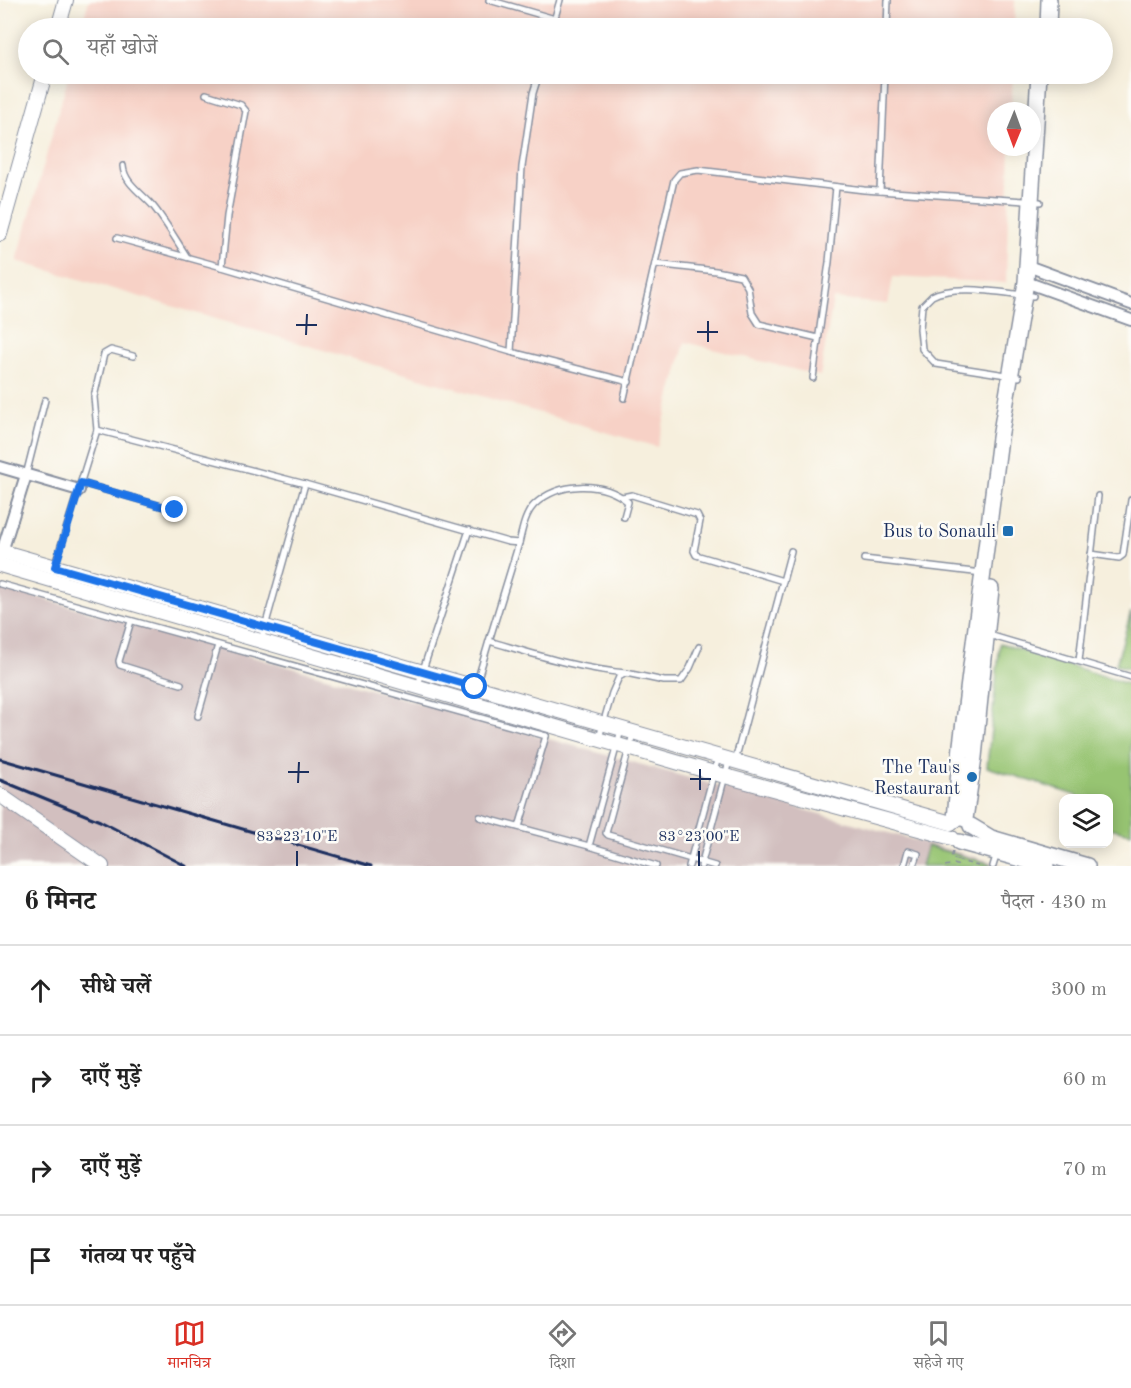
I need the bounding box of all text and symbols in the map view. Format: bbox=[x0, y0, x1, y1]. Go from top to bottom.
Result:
search box bbox=[18, 18, 1113, 84]
icon: search bbox=[39, 35, 72, 68]
text: यहाँ खोजें bbox=[87, 37, 158, 59]
north arrow bbox=[987, 102, 1041, 156]
route end bbox=[161, 496, 187, 522]
place label: Bus to Sonauli bbox=[883, 523, 996, 541]
marker: Bus to Sonauli bbox=[1001, 524, 1015, 538]
route start bbox=[461, 673, 487, 699]
place label: The Tau's Restaurant bbox=[874, 759, 960, 798]
marker: The Tau's Restaurant bbox=[965, 770, 979, 784]
map controls bbox=[1059, 794, 1113, 848]
button: layers bbox=[1059, 794, 1113, 848]
text: 83°23'10"E bbox=[257, 830, 337, 845]
text: 83°23'00"E bbox=[659, 830, 739, 845]
text: 6 मिनट bbox=[24, 889, 96, 915]
text: पैदल · 430 m bbox=[1001, 893, 1107, 913]
icon: ahead bbox=[24, 974, 57, 1007]
text: सीधे चलें bbox=[81, 976, 151, 998]
text: 300 m bbox=[1051, 980, 1107, 1000]
icon: right bbox=[24, 1064, 57, 1097]
text: दाएँ मुड़ें bbox=[81, 1066, 141, 1088]
text: 60 m bbox=[1062, 1070, 1107, 1090]
icon: right bbox=[24, 1154, 57, 1187]
text: दाएँ मुड़ें bbox=[81, 1156, 141, 1178]
text: 70 m bbox=[1062, 1160, 1107, 1180]
icon: arrive bbox=[24, 1244, 57, 1277]
text: गंतव्य पर पहुँचे bbox=[81, 1246, 195, 1268]
tab: मानचित्र bbox=[167, 1317, 211, 1378]
tab: दिशा bbox=[546, 1317, 579, 1378]
tab: सहेजे गए bbox=[914, 1317, 964, 1378]

